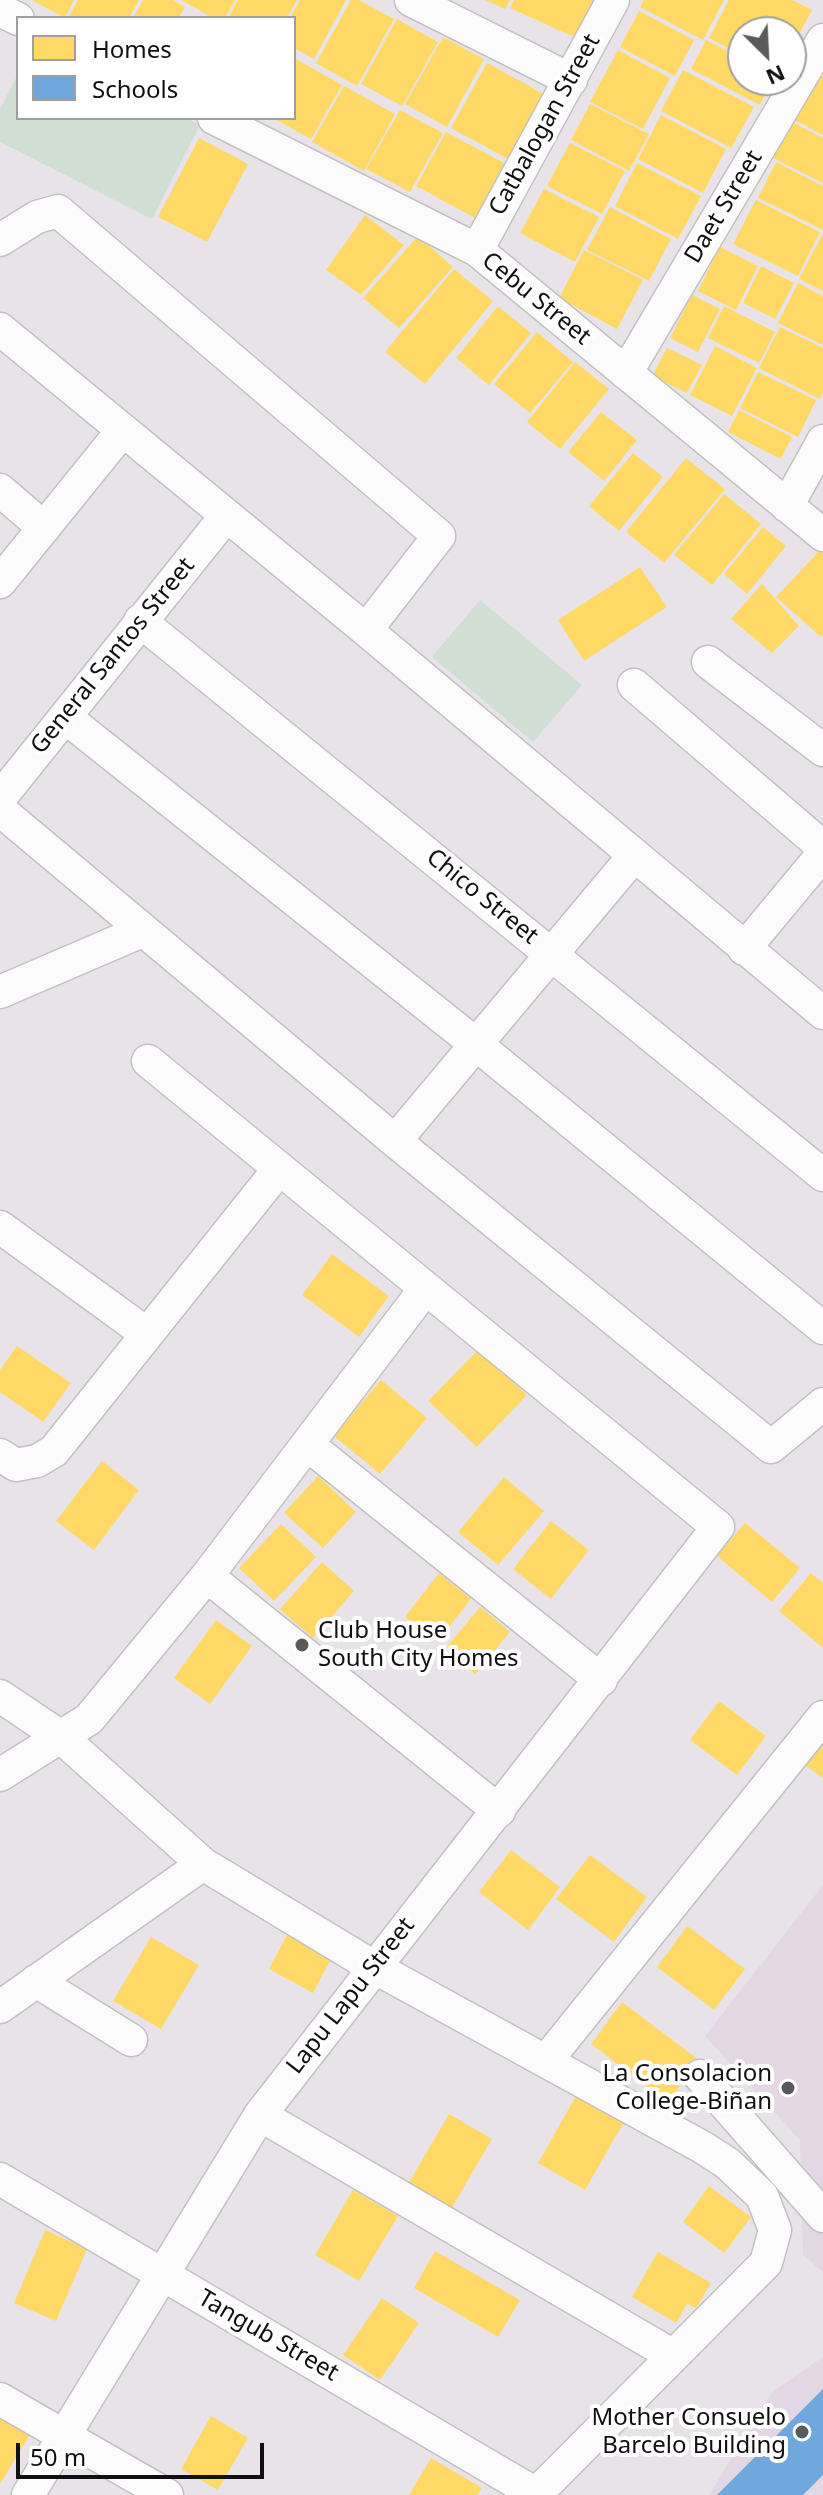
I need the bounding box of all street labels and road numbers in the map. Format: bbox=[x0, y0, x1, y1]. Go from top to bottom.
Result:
street label: Catbalogan Street bbox=[483, 29, 607, 221]
street label: Daet Street bbox=[679, 145, 769, 269]
street label: Cebu Street bbox=[476, 246, 596, 352]
street label: General Santos Street bbox=[25, 552, 201, 760]
street label: Chico Street bbox=[420, 843, 544, 951]
street label: Lapu Lapu Street bbox=[281, 1912, 421, 2080]
street label: Tangub Street bbox=[193, 2284, 343, 2388]

